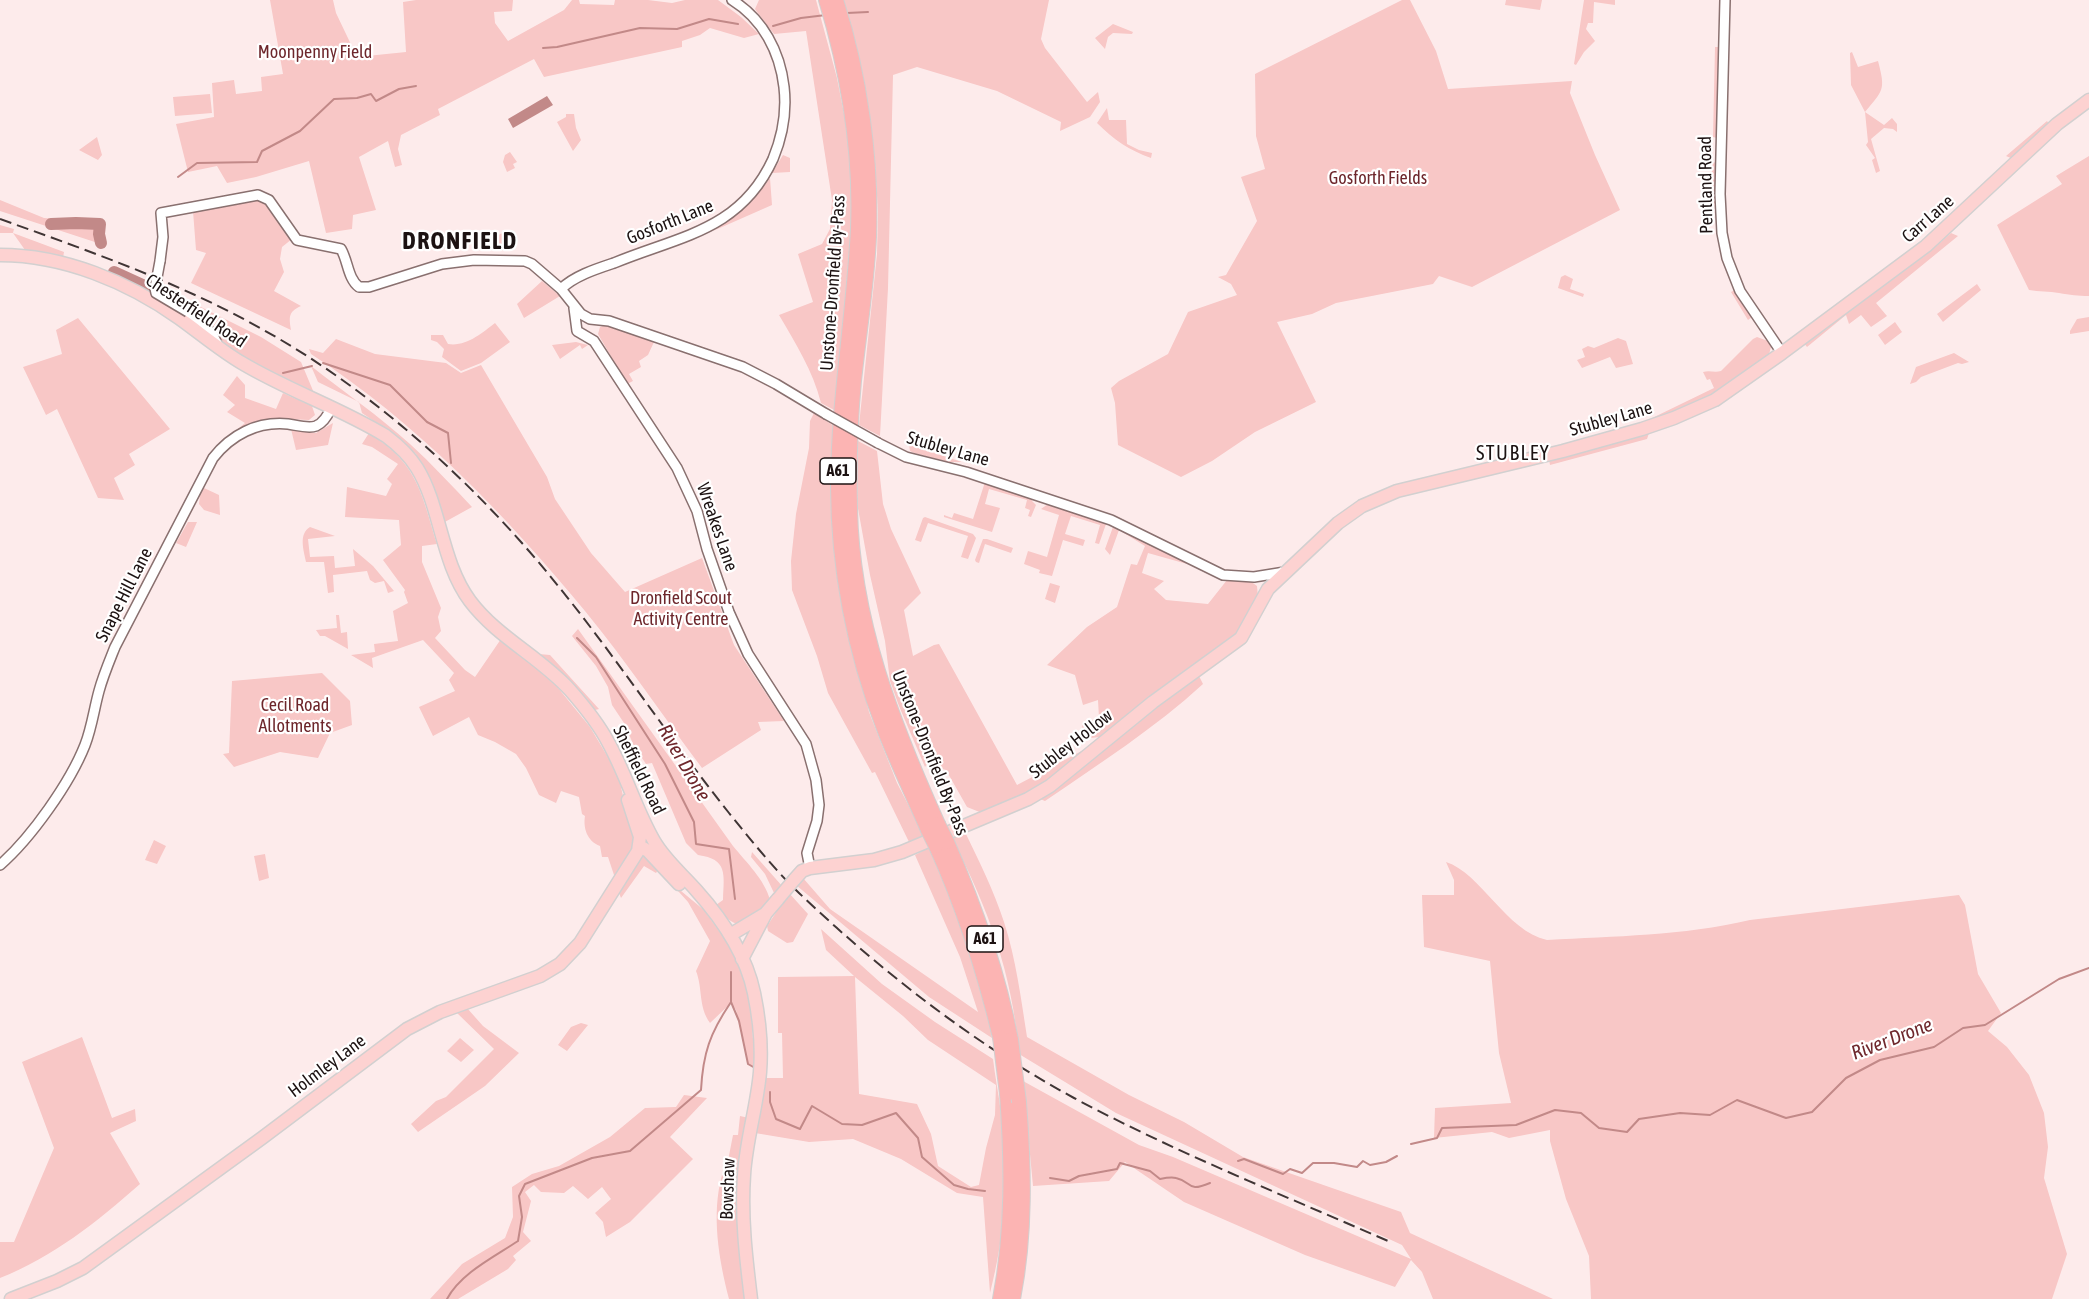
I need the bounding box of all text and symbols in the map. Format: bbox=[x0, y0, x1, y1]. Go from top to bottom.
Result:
park label: Moonpenny Field bbox=[258, 41, 372, 63]
street label: Pentland Road bbox=[1694, 136, 1718, 234]
park label: Gosforth Fields bbox=[1329, 167, 1427, 189]
street label: Carr Lane bbox=[1898, 191, 1958, 247]
street label: Unstone-Dronfield By-Pass bbox=[816, 194, 850, 372]
street label: Gosforth Lane bbox=[624, 195, 716, 249]
district label: DRONFIELD bbox=[402, 227, 518, 255]
street label: Chesterfield Road bbox=[142, 269, 250, 353]
street label: Stubley Lane bbox=[1567, 397, 1655, 441]
street label: Stubley Lane bbox=[904, 427, 992, 471]
district label: STUBLEY bbox=[1476, 442, 1550, 466]
road number: A61 bbox=[820, 458, 856, 484]
street label: Wreakes Lane bbox=[692, 480, 742, 574]
street label: Snape Hill Lane bbox=[91, 544, 157, 646]
park label: Dronfield Scout Activity Centre bbox=[630, 587, 732, 630]
street label: Unstone-Dronfield By-Pass bbox=[887, 667, 973, 839]
park label: Cecil Road Allotments bbox=[258, 694, 332, 736]
street label: Stubley Hollow bbox=[1025, 705, 1117, 783]
water label: River Drone bbox=[652, 720, 716, 806]
street label: Sheffield Road bbox=[608, 722, 670, 818]
road number: A61 bbox=[967, 926, 1003, 952]
water label: River Drone bbox=[1848, 1013, 1936, 1065]
street label: Holmley Lane bbox=[284, 1030, 370, 1102]
street label: Bowshaw bbox=[716, 1158, 740, 1220]

